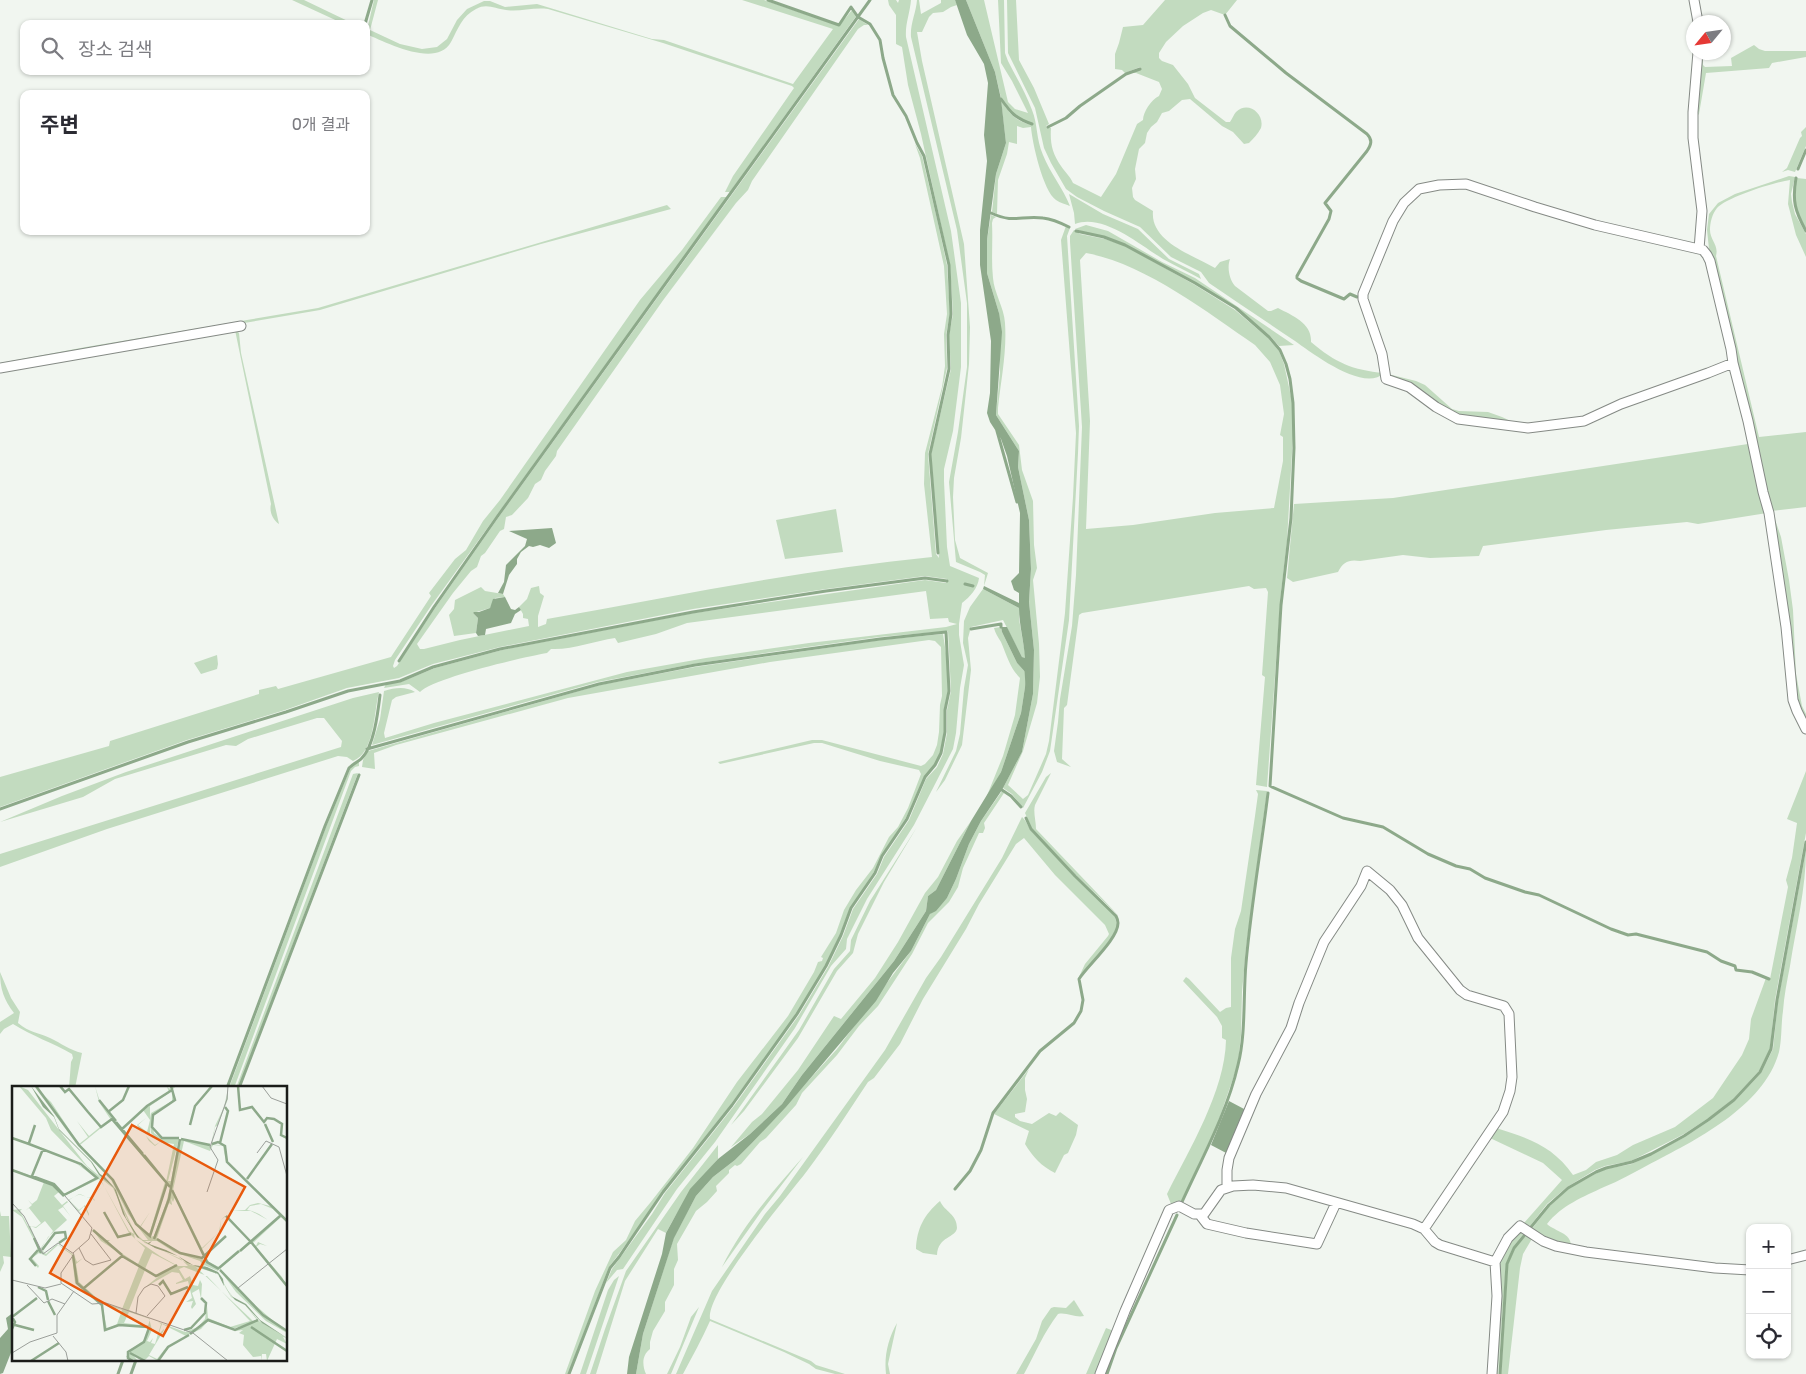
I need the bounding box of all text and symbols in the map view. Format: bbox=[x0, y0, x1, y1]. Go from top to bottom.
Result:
north arrow bbox=[1686, 15, 1731, 60]
search box bbox=[20, 20, 370, 75]
icon: search bbox=[38, 34, 66, 62]
text: 장소 검색 bbox=[78, 38, 153, 61]
text: 주변 bbox=[40, 112, 79, 137]
text: 0개 결과 bbox=[292, 115, 350, 134]
inset map bbox=[12, 1086, 288, 1362]
map controls bbox=[1746, 1224, 1791, 1359]
button: + bbox=[1746, 1224, 1791, 1269]
button: − bbox=[1746, 1269, 1791, 1314]
button: locate bbox=[1746, 1314, 1791, 1359]

